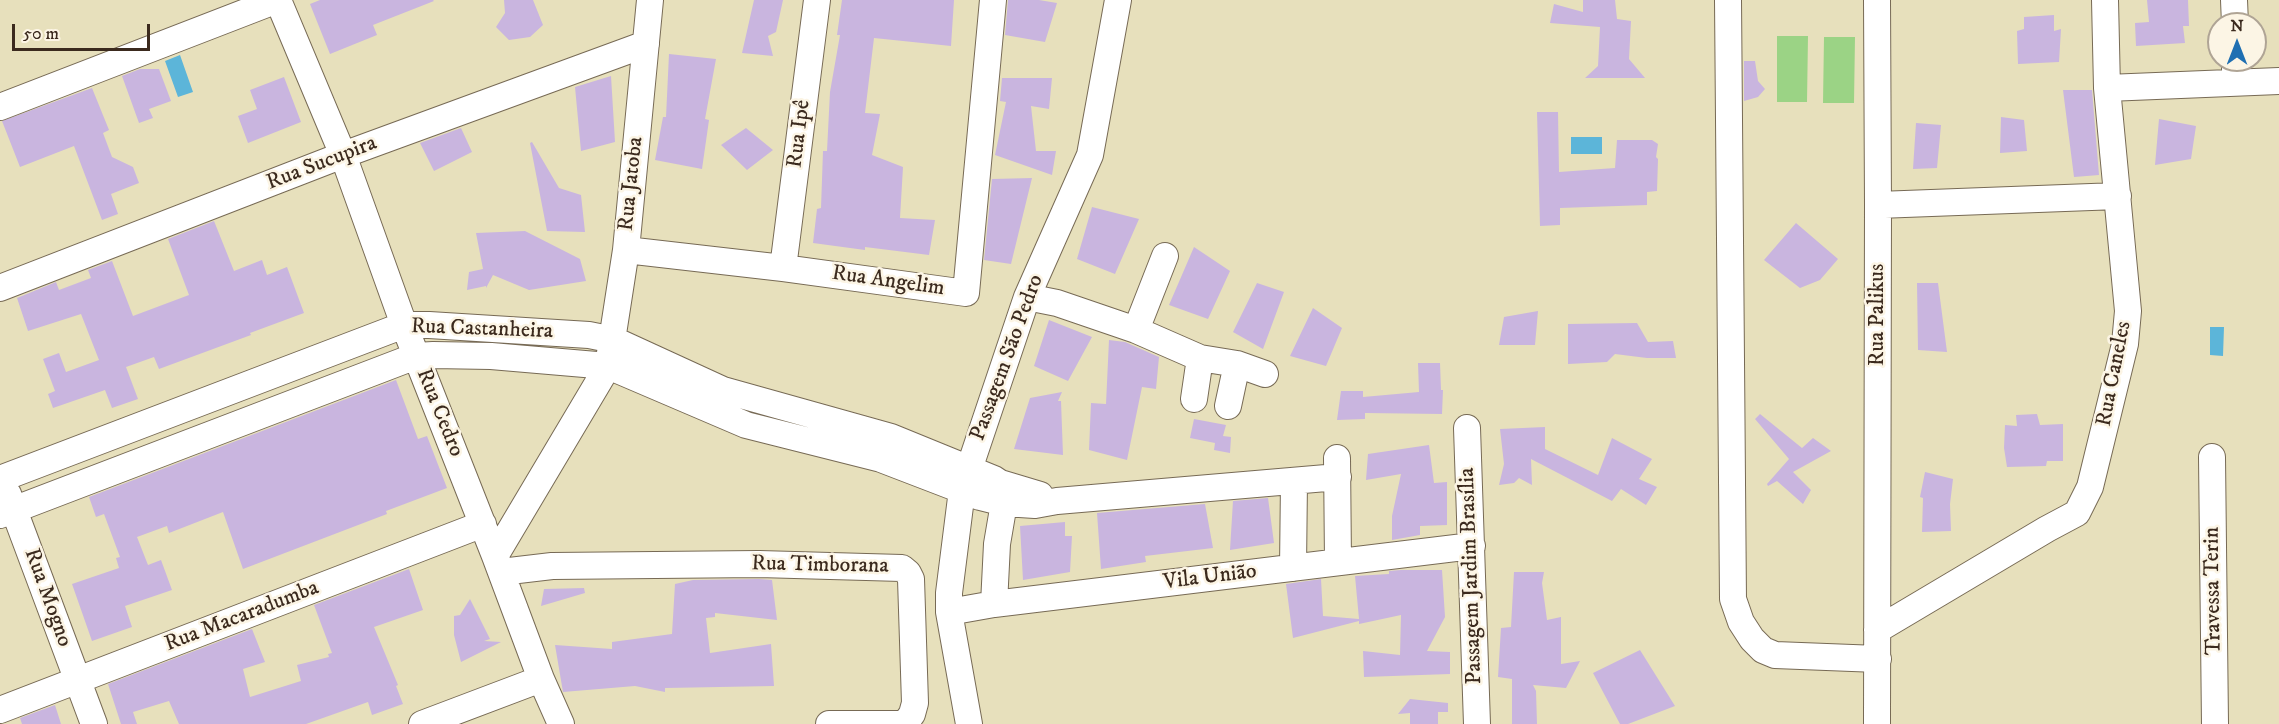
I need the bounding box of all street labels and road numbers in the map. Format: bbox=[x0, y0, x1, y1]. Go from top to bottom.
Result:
street label: Rua Ipê bbox=[783, 98, 817, 170]
street label: Rua Sucupira bbox=[263, 131, 381, 197]
street label: Rua Jatoba bbox=[614, 136, 650, 232]
street label: Rua Angelim bbox=[830, 261, 946, 303]
street label: Rua Palikus bbox=[1865, 264, 1891, 366]
street label: Passagem São Pedro bbox=[966, 271, 1050, 445]
street label: Rua Castanheira bbox=[410, 314, 554, 346]
street label: Rua Caneles bbox=[2092, 319, 2138, 429]
street label: Rua Cedro bbox=[409, 365, 469, 461]
street label: Passagem Jardim Brasília bbox=[1455, 467, 1489, 685]
street label: Travessa Terin bbox=[2200, 527, 2228, 655]
street label: Rua Mogno bbox=[17, 545, 77, 651]
street label: Rua Timborana bbox=[751, 552, 889, 580]
street label: Vila União bbox=[1162, 559, 1258, 597]
street label: Rua Macaradumba bbox=[161, 576, 323, 658]

